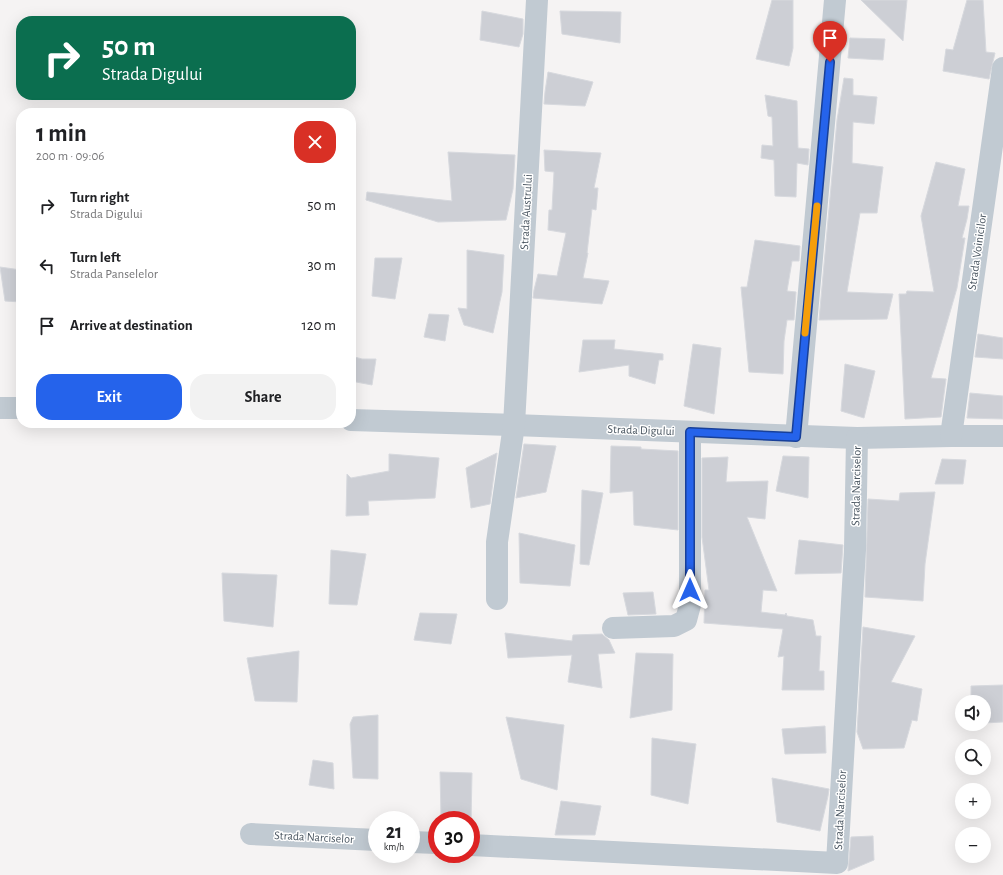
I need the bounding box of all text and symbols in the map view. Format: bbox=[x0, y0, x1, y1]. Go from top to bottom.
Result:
pin bbox=[813, 21, 847, 62]
icon: arrive bbox=[819, 27, 841, 49]
icon: right bbox=[36, 32, 88, 84]
text: 50 m bbox=[102, 33, 156, 61]
text: Strada Digului bbox=[102, 66, 203, 84]
button: close bbox=[294, 121, 336, 163]
text: 1 min bbox=[36, 122, 87, 146]
text: 200 m · 09:06 bbox=[36, 150, 104, 163]
street label: Strada Austrului bbox=[518, 174, 534, 250]
text: Turn right bbox=[70, 190, 129, 205]
icon: right bbox=[36, 195, 58, 217]
text: 50 m bbox=[307, 198, 336, 213]
text: Strada Digului bbox=[70, 208, 143, 221]
street label: Strada Voinicilor bbox=[966, 213, 988, 291]
text: Turn left bbox=[70, 250, 121, 265]
icon: left bbox=[36, 255, 58, 277]
text: 30 m bbox=[307, 258, 336, 273]
text: Strada Panselelor bbox=[70, 268, 158, 281]
icon: arrive bbox=[36, 315, 58, 337]
text: Arrive at destination bbox=[70, 318, 193, 333]
text: 120 m bbox=[302, 318, 336, 333]
button: Exit bbox=[36, 374, 182, 420]
button: Share bbox=[190, 374, 336, 420]
street label: Strada Digului bbox=[607, 423, 675, 437]
street label: Strada Narciselor bbox=[849, 446, 863, 526]
position arrow bbox=[669, 569, 711, 611]
map controls bbox=[955, 695, 991, 863]
button: sound bbox=[955, 695, 991, 731]
button: search bbox=[955, 739, 991, 775]
street label: Strada Narciselor bbox=[832, 770, 848, 850]
button: + bbox=[955, 783, 991, 819]
speed limit sign: 30 bbox=[428, 811, 480, 863]
text: 21 bbox=[386, 822, 402, 842]
button: − bbox=[955, 827, 991, 863]
street label: Strada Narciselor bbox=[274, 829, 354, 845]
text: km/h bbox=[384, 842, 404, 852]

